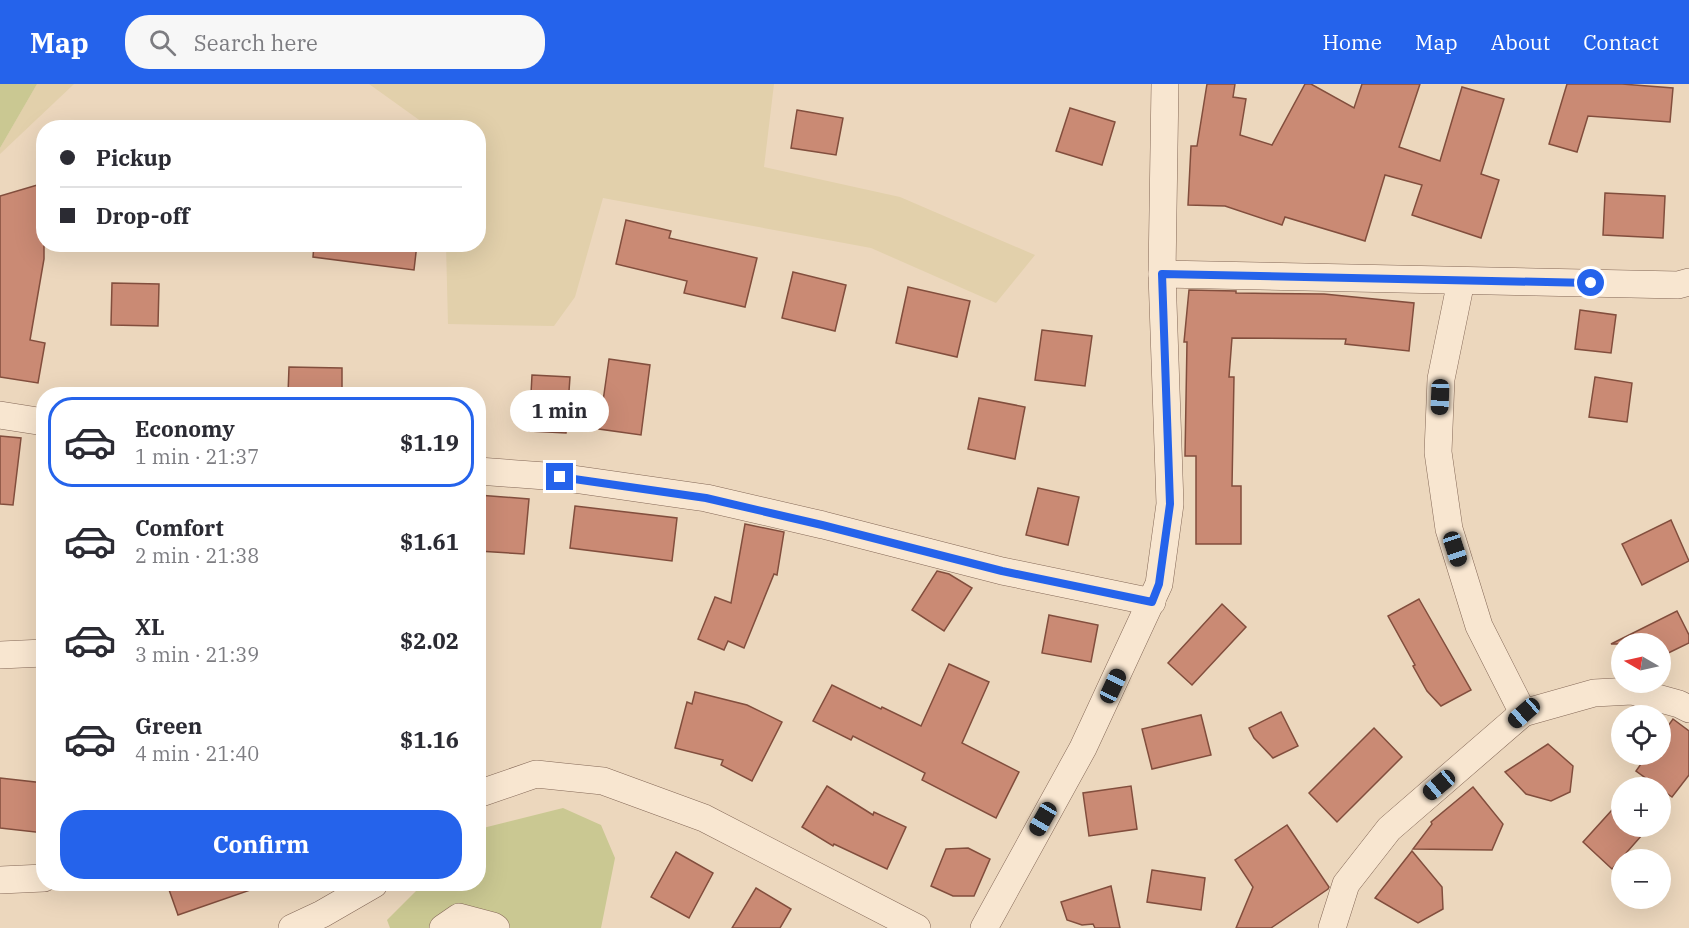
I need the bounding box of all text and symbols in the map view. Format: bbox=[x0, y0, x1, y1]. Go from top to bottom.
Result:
search box bbox=[125, 15, 545, 69]
text: Map bbox=[30, 24, 89, 61]
icon: search bbox=[146, 26, 179, 59]
text: Search here bbox=[194, 28, 318, 57]
text: Home bbox=[1322, 28, 1382, 56]
text: Map bbox=[1415, 28, 1458, 56]
text: About bbox=[1491, 28, 1550, 56]
text: Contact bbox=[1583, 28, 1659, 56]
text: Pickup bbox=[96, 143, 172, 172]
text: Drop-off bbox=[96, 201, 190, 230]
route start bbox=[1577, 269, 1604, 296]
car bbox=[1430, 379, 1450, 415]
callout: 1 min bbox=[510, 390, 610, 432]
text: 1 min bbox=[532, 397, 588, 424]
text: Economy bbox=[135, 414, 235, 443]
icon: car bbox=[63, 415, 117, 469]
text: $1.19 bbox=[400, 428, 459, 457]
text: 1 min · 21:37 bbox=[135, 443, 259, 470]
route end bbox=[546, 463, 573, 490]
text: Comfort bbox=[135, 513, 224, 542]
icon: car bbox=[63, 514, 117, 568]
text: $1.61 bbox=[400, 527, 459, 556]
car bbox=[1441, 529, 1469, 569]
text: 2 min · 21:38 bbox=[135, 542, 259, 569]
text: XL bbox=[135, 612, 165, 641]
icon: car bbox=[63, 613, 117, 667]
text: $2.02 bbox=[400, 626, 459, 655]
north arrow bbox=[1611, 633, 1671, 693]
map controls bbox=[1611, 633, 1671, 909]
text: 3 min · 21:39 bbox=[135, 641, 259, 668]
car bbox=[1097, 666, 1129, 706]
car bbox=[1505, 694, 1543, 732]
button: locate bbox=[1611, 705, 1671, 765]
text: Green bbox=[135, 711, 202, 740]
icon: car bbox=[63, 712, 117, 766]
text: $1.16 bbox=[400, 725, 459, 754]
text: 4 min · 21:40 bbox=[135, 740, 259, 767]
car bbox=[1419, 767, 1459, 803]
button: + bbox=[1611, 777, 1671, 837]
car bbox=[1026, 799, 1060, 839]
button: Confirm bbox=[60, 810, 462, 879]
button: − bbox=[1611, 849, 1671, 909]

